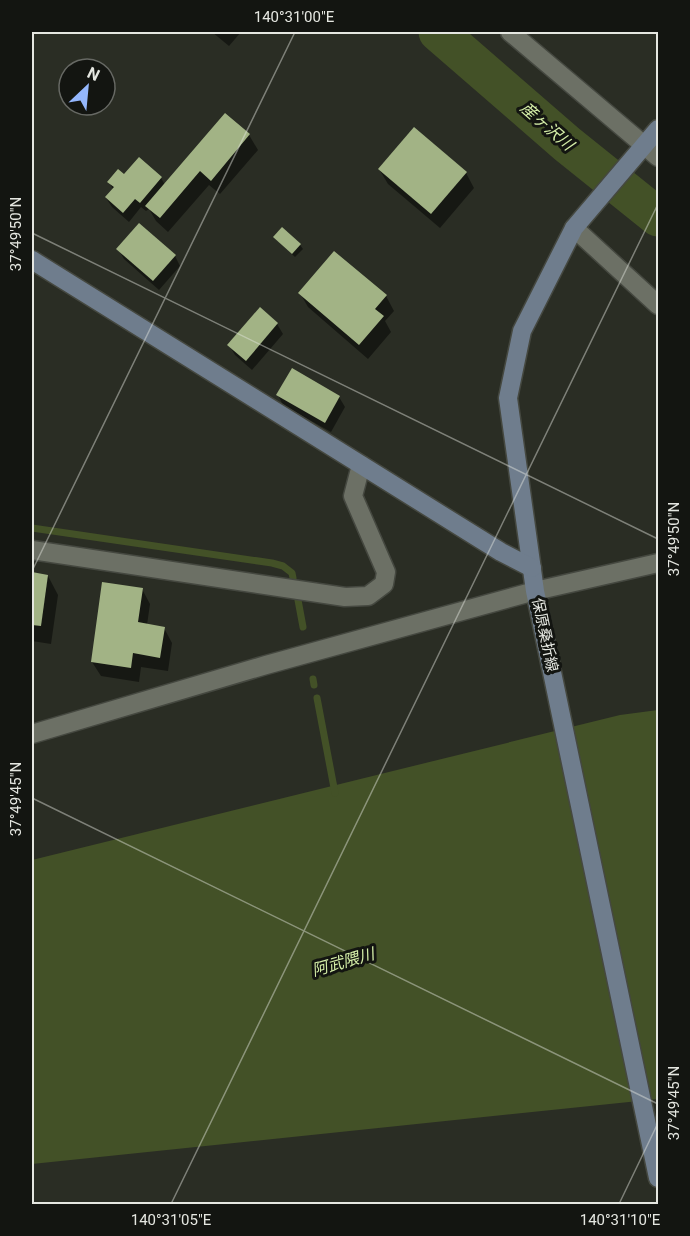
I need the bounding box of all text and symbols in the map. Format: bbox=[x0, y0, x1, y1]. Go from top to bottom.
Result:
text: 140°31'00"E bbox=[254, 8, 335, 26]
north arrow bbox=[57, 57, 117, 117]
text: N bbox=[84, 63, 103, 85]
water label: 産ヶ沢川 bbox=[517, 98, 579, 155]
text: 37°49'50"N bbox=[7, 197, 25, 271]
text: 37°49'50"N bbox=[665, 502, 683, 576]
street label: 保原桑折線 bbox=[528, 596, 562, 674]
text: 37°49'45"N bbox=[7, 762, 25, 836]
water label: 阿武隈川 bbox=[310, 943, 378, 980]
text: 37°49'45"N bbox=[665, 1066, 683, 1140]
text: 140°31'05"E bbox=[131, 1211, 212, 1229]
text: 140°31'10"E bbox=[580, 1211, 661, 1229]

